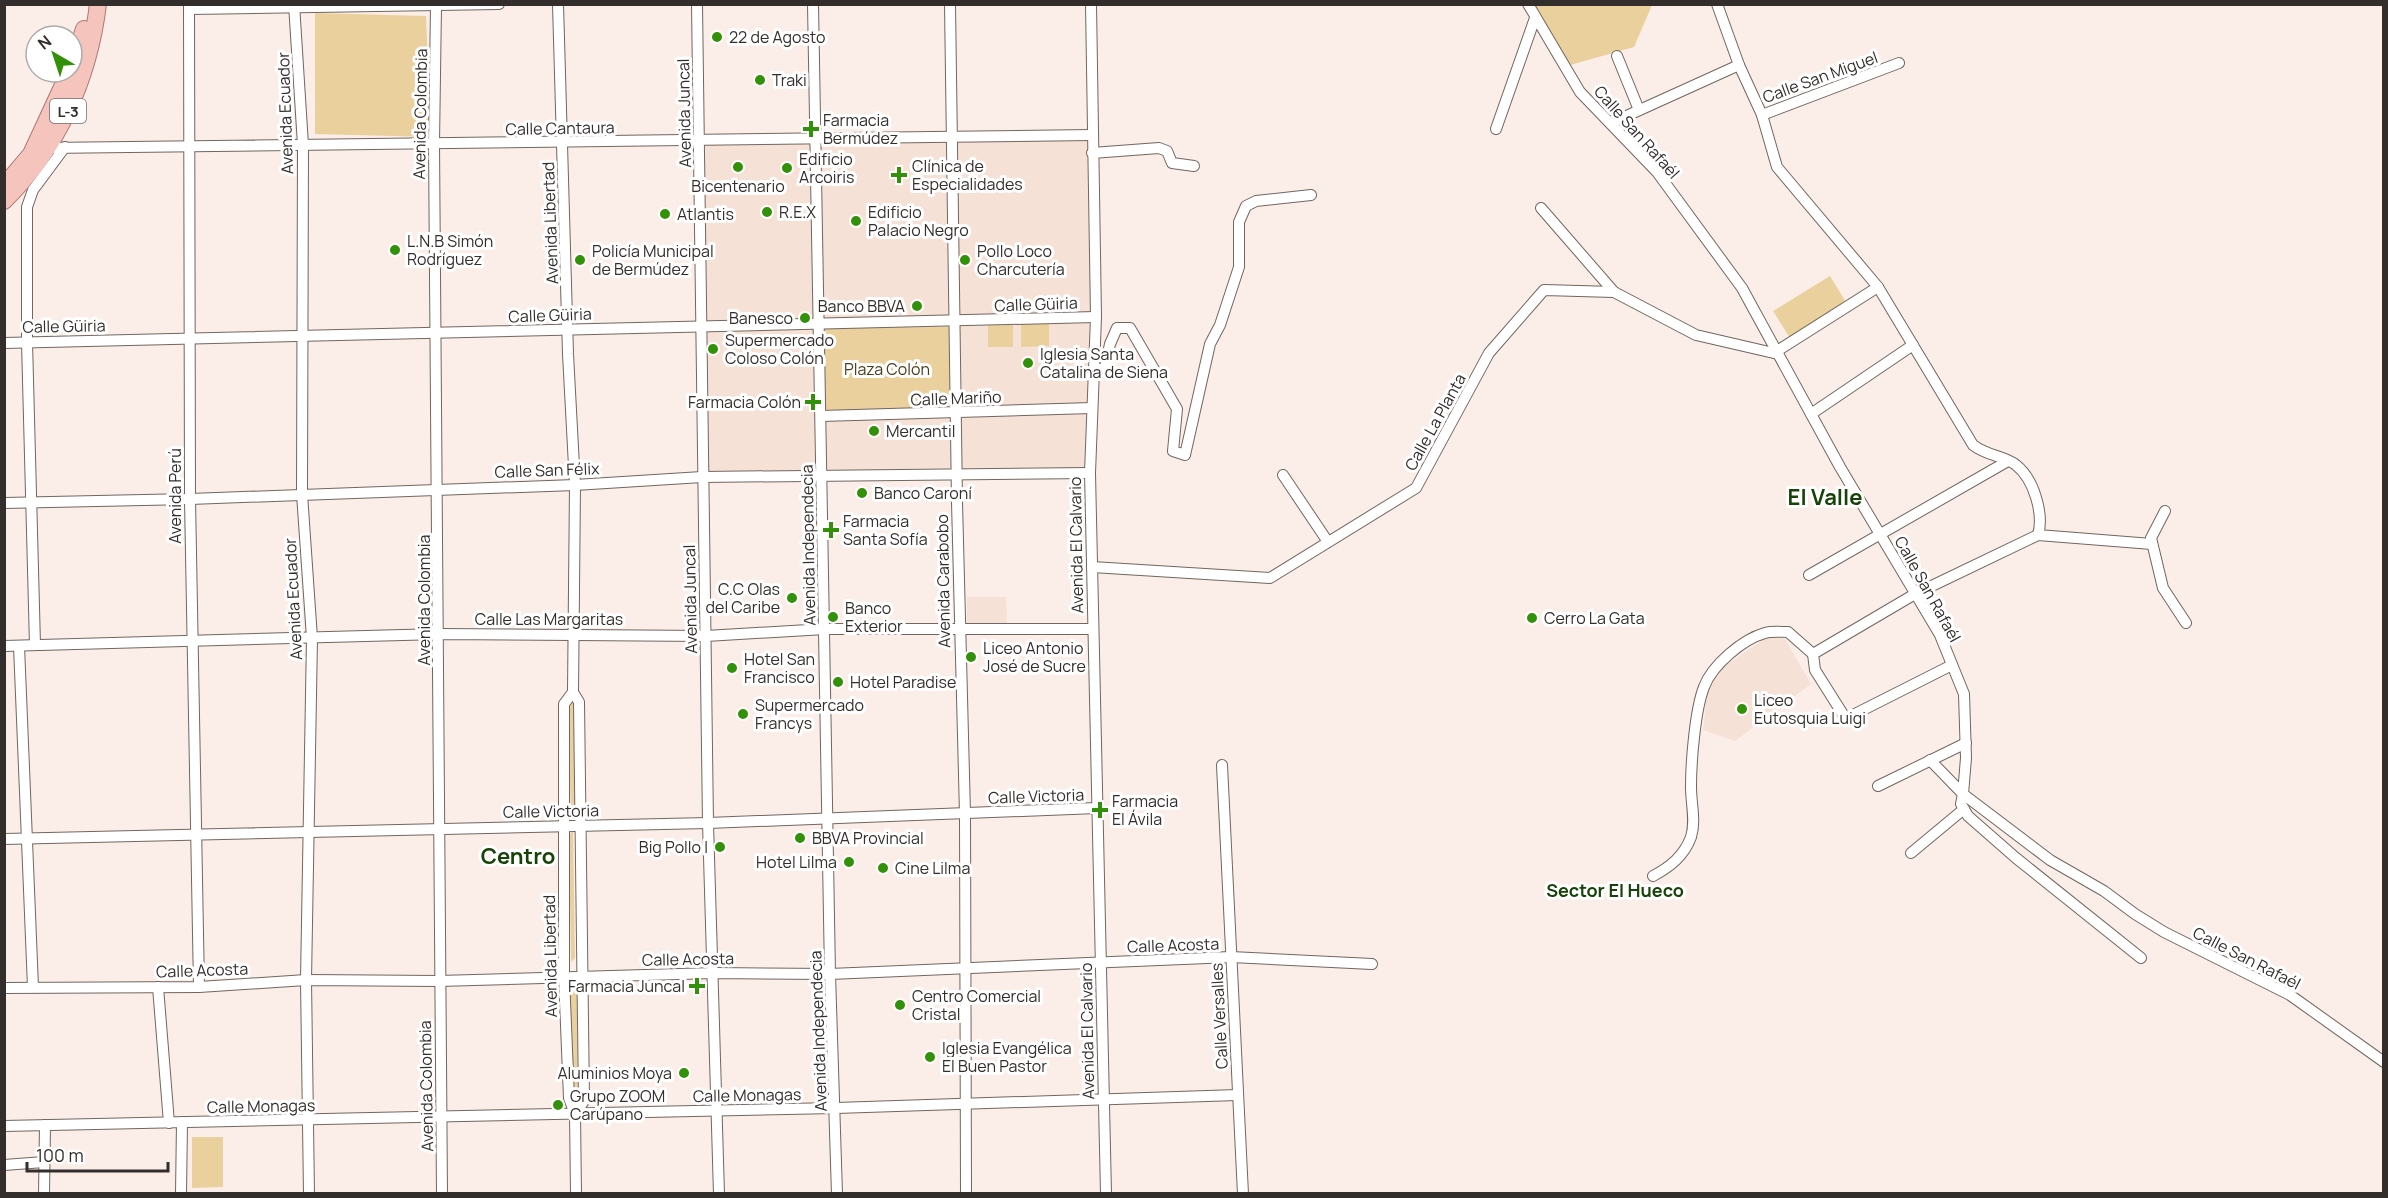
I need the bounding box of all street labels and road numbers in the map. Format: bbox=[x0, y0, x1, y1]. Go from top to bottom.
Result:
street label: Calle San Miguel bbox=[1759, 46, 1881, 108]
street label: Avenida Colombia bbox=[408, 48, 432, 180]
street label: Avenida Ecuador bbox=[272, 51, 298, 175]
street label: Avenida Juncal bbox=[672, 58, 696, 168]
street label: Calle San Rafaél bbox=[1589, 81, 1685, 183]
road number: L-3 bbox=[50, 99, 86, 123]
street label: Calle Cantaura bbox=[505, 116, 615, 140]
street label: Avenida Libertad bbox=[537, 161, 563, 285]
street label: Calle Güiria bbox=[994, 292, 1078, 316]
street label: Calle Güiria bbox=[508, 303, 592, 327]
street label: Calle Güiria bbox=[22, 314, 106, 338]
street label: Calle La Planta bbox=[1399, 370, 1471, 474]
street label: Calle Mariño bbox=[910, 385, 1002, 411]
street label: Avenida Perú bbox=[164, 448, 186, 544]
street label: Calle San Félix bbox=[494, 457, 600, 483]
street label: Avenida Independecia bbox=[796, 464, 820, 626]
street label: Avenida El Calvario bbox=[1064, 476, 1088, 614]
street label: Avenida Carabobo bbox=[931, 514, 955, 648]
street label: Calle San Rafaél bbox=[1890, 532, 1966, 646]
street label: Avenida Colombia bbox=[413, 535, 435, 666]
street label: Avenida Ecuador bbox=[279, 537, 307, 661]
street label: Avenida Juncal bbox=[678, 544, 702, 654]
street label: Calle Las Margaritas bbox=[475, 608, 623, 630]
street label: Calle Victoria bbox=[988, 783, 1084, 809]
street label: Calle Victoria bbox=[503, 799, 599, 823]
street label: Avenida Libertad bbox=[538, 895, 562, 1017]
street label: Calle San Rafaél bbox=[2189, 921, 2305, 995]
street label: Calle Acosta bbox=[1127, 932, 1219, 958]
street label: Calle Acosta bbox=[642, 947, 734, 971]
street label: Avenida Independecia bbox=[804, 950, 832, 1112]
street label: Calle Acosta bbox=[156, 957, 248, 983]
street label: Avenida El Calvario bbox=[1075, 962, 1099, 1100]
street label: Calle Versalles bbox=[1205, 962, 1233, 1070]
street label: Avenida Colombia bbox=[414, 1020, 438, 1152]
street label: Calle Monagas bbox=[693, 1083, 801, 1107]
street label: Calle Monagas bbox=[207, 1094, 315, 1118]

